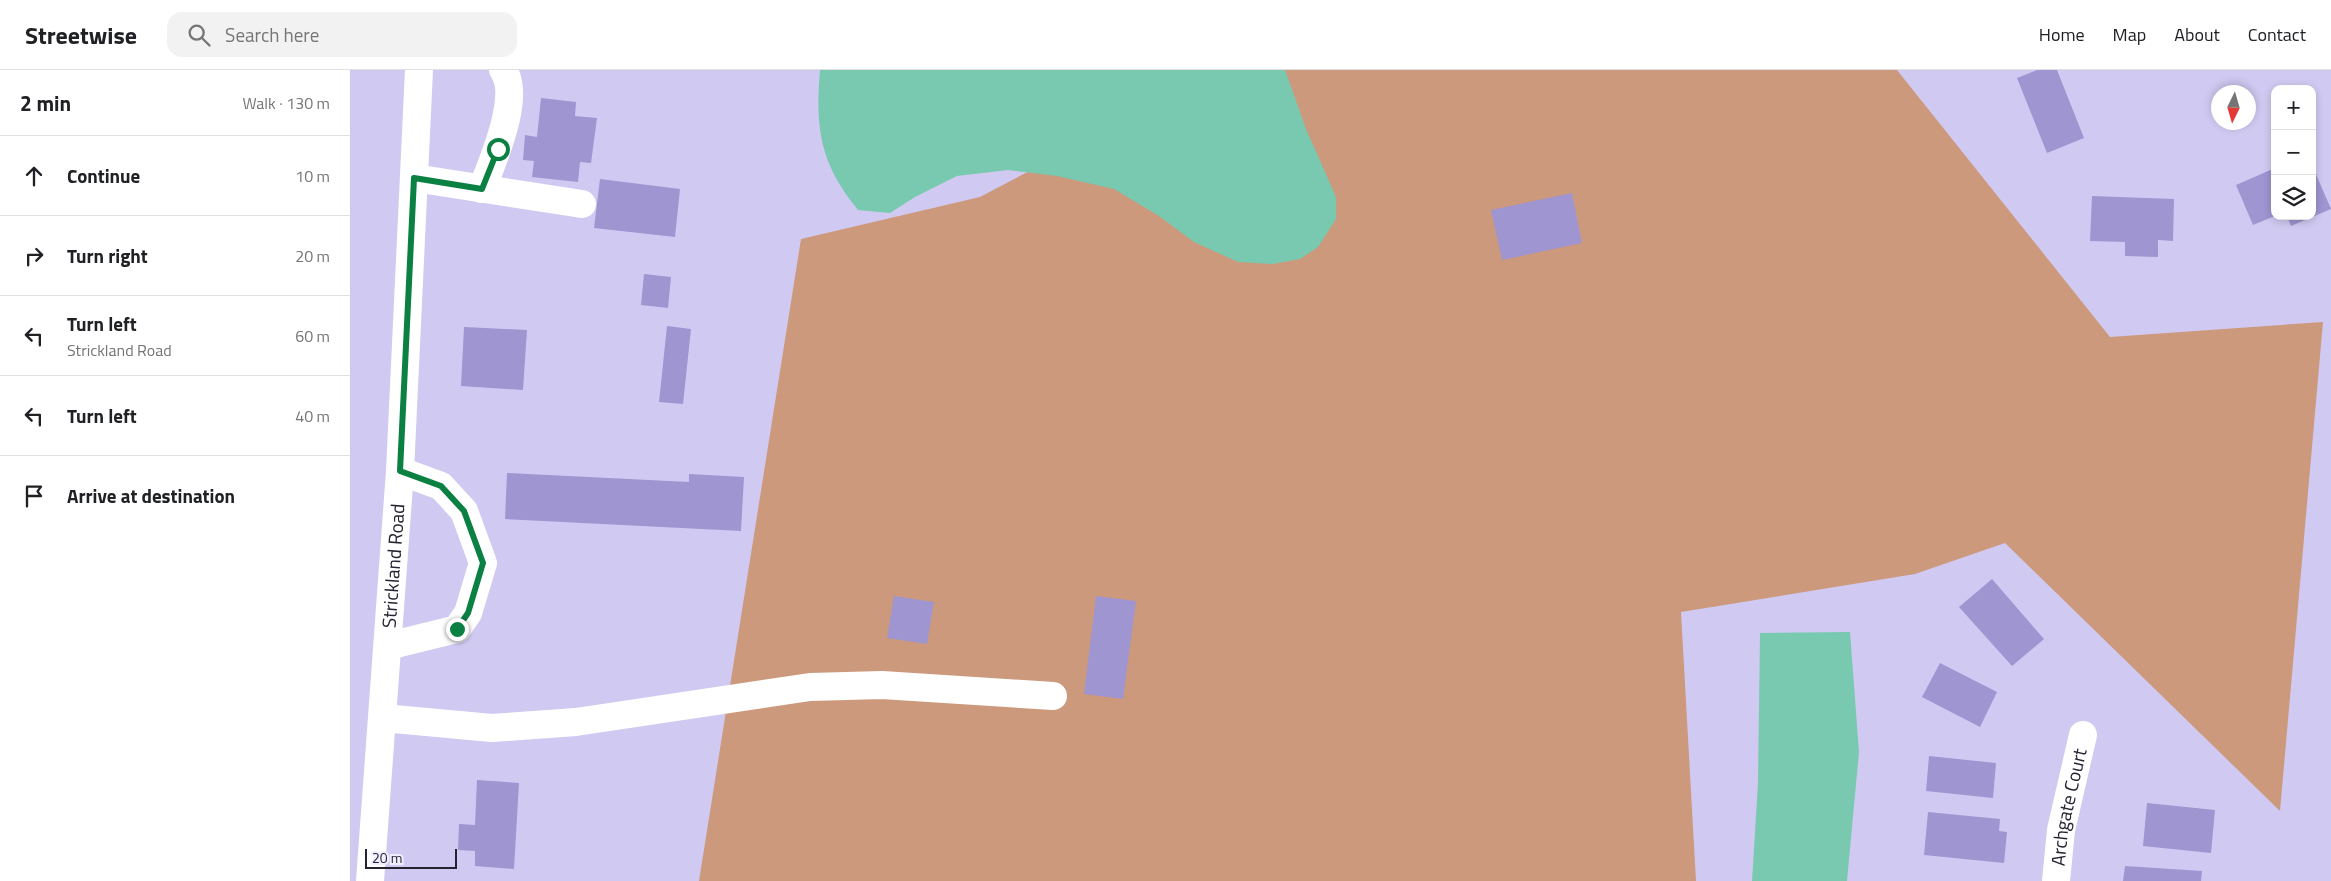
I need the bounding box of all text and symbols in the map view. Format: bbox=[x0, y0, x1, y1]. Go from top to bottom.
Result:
search box bbox=[167, 12, 517, 57]
text: Streetwise bbox=[25, 17, 137, 53]
text: Search here bbox=[225, 20, 319, 49]
icon: search bbox=[185, 21, 213, 49]
text: Home bbox=[2039, 21, 2085, 48]
text: Map bbox=[2113, 21, 2146, 48]
text: About bbox=[2174, 21, 2220, 48]
text: Contact bbox=[2248, 21, 2306, 48]
north arrow bbox=[2211, 85, 2256, 130]
map controls bbox=[2271, 85, 2316, 220]
button: + bbox=[2271, 85, 2316, 130]
text: 2 min bbox=[20, 87, 71, 119]
text: Walk · 130 m bbox=[242, 91, 330, 115]
button: − bbox=[2271, 130, 2316, 175]
route start bbox=[487, 138, 510, 161]
text: Continue bbox=[67, 161, 140, 190]
icon: ahead bbox=[20, 162, 48, 190]
text: 10 m bbox=[295, 164, 330, 188]
button: layers bbox=[2271, 175, 2316, 220]
text: Turn right bbox=[67, 241, 148, 270]
icon: right bbox=[20, 242, 48, 270]
text: 20 m bbox=[295, 244, 330, 268]
text: Turn left bbox=[67, 309, 137, 338]
icon: left bbox=[20, 322, 48, 350]
text: 60 m bbox=[295, 324, 330, 348]
text: Strickland Road bbox=[67, 338, 172, 362]
text: Turn left bbox=[67, 401, 137, 430]
icon: left bbox=[20, 402, 48, 430]
text: 40 m bbox=[295, 404, 330, 428]
text: Arrive at destination bbox=[67, 481, 235, 510]
icon: arrive bbox=[20, 482, 48, 510]
street label: Strickland Road bbox=[374, 503, 412, 629]
route end bbox=[446, 618, 469, 641]
street label: Archgate Court bbox=[2043, 745, 2094, 867]
scale bar bbox=[365, 846, 458, 869]
text: 20 m bbox=[372, 847, 402, 868]

